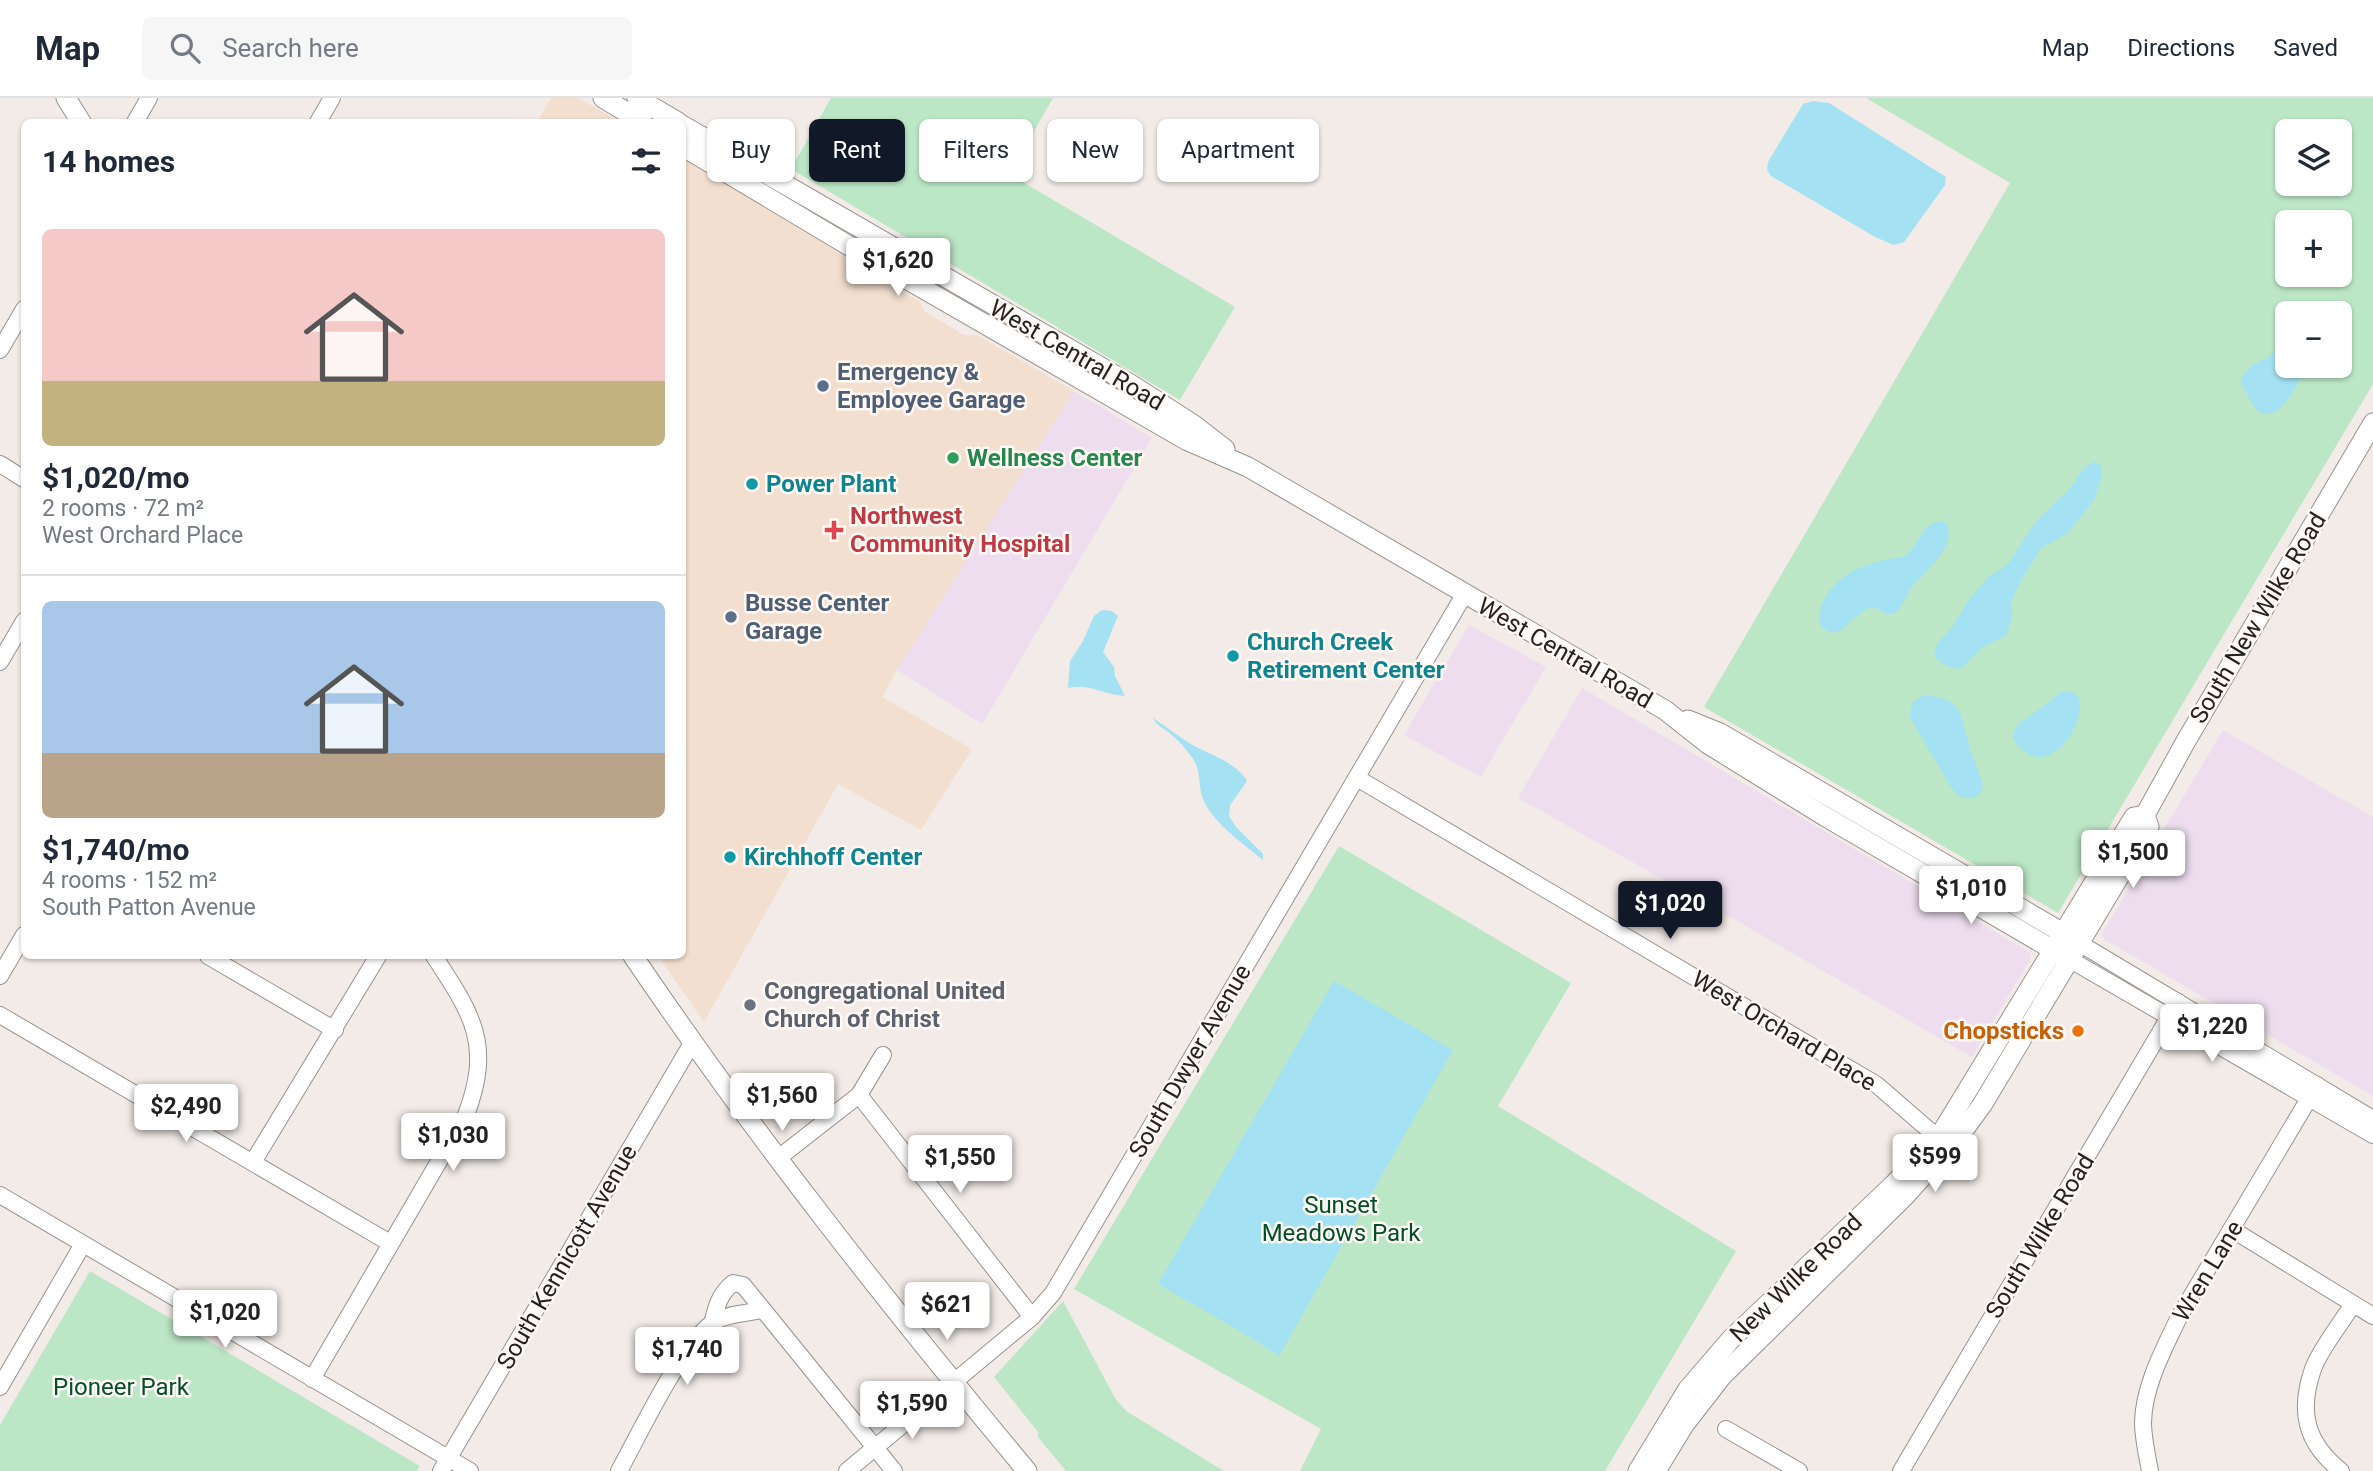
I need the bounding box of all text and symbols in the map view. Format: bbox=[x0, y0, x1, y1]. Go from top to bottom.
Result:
search box bbox=[142, 17, 632, 80]
text: Map bbox=[35, 29, 100, 68]
icon: search bbox=[166, 29, 204, 67]
text: Search here bbox=[222, 33, 359, 63]
text: Map bbox=[2042, 34, 2089, 62]
text: Directions bbox=[2127, 34, 2235, 62]
text: Saved bbox=[2273, 34, 2338, 62]
chip: Buy bbox=[707, 119, 795, 182]
chip: Rent bbox=[809, 119, 905, 182]
chip: Filters bbox=[919, 119, 1033, 182]
chip: New bbox=[1047, 119, 1143, 182]
chip: Apartment bbox=[1157, 119, 1319, 182]
map controls bbox=[2275, 119, 2352, 378]
button: layers bbox=[2275, 119, 2352, 196]
icon: filters bbox=[627, 142, 665, 180]
text: 14 homes bbox=[42, 144, 175, 179]
button: + bbox=[2275, 210, 2352, 287]
pin: $1,620 bbox=[841, 238, 955, 298]
text: $1,620 bbox=[862, 247, 934, 274]
icon: home bbox=[291, 274, 417, 400]
street label: West Central Road bbox=[985, 294, 1169, 416]
button: − bbox=[2275, 301, 2352, 378]
place label: Emergency & Employee Garage bbox=[837, 358, 1025, 414]
marker: Emergency & Employee Garage bbox=[815, 378, 831, 394]
place label: Wellness Center bbox=[967, 444, 1143, 472]
marker: Wellness Center bbox=[945, 450, 961, 466]
text: $1,020/mo bbox=[42, 460, 190, 495]
place label: Power Plant bbox=[766, 470, 896, 498]
marker: Power Plant bbox=[744, 476, 760, 492]
text: 2 rooms · 72 m² bbox=[42, 495, 204, 522]
place label: Northwest Community Hospital bbox=[850, 502, 1070, 558]
street label: South New Wilke Road bbox=[2184, 508, 2332, 728]
marker: Northwest Community Hospital bbox=[824, 520, 844, 540]
text: West Orchard Place bbox=[42, 522, 243, 549]
place label: Busse Center Garage bbox=[745, 589, 890, 645]
street label: West Central Road bbox=[1473, 592, 1657, 714]
marker: Busse Center Garage bbox=[723, 609, 739, 625]
place label: Church Creek Retirement Center bbox=[1247, 628, 1445, 684]
icon: home bbox=[291, 646, 417, 772]
marker: Church Creek Retirement Center bbox=[1225, 648, 1241, 664]
pin: $1,500 bbox=[2076, 830, 2190, 890]
text: $1,740/mo bbox=[42, 832, 190, 867]
text: $1,500 bbox=[2097, 839, 2169, 866]
place label: Kirchhoff Center bbox=[744, 843, 922, 871]
marker: Kirchhoff Center bbox=[722, 849, 738, 865]
pin: $1,010 bbox=[1914, 866, 2028, 926]
text: 4 rooms · 152 m² bbox=[42, 867, 217, 894]
text: $1,010 bbox=[1935, 875, 2007, 902]
pin: $1,020 bbox=[1613, 882, 1727, 941]
text: $1,020 bbox=[1634, 890, 1706, 917]
text: South Patton Avenue bbox=[42, 894, 256, 921]
street label: South Dwyer Avenue bbox=[1123, 959, 1257, 1163]
street label: West Orchard Place bbox=[1687, 965, 1881, 1097]
place label: Congregational United Church of Christ bbox=[764, 977, 1005, 1033]
marker: Congregational United Church of Christ bbox=[742, 997, 758, 1013]
pin: $1,220 bbox=[2155, 1004, 2269, 1064]
text: $1,220 bbox=[2176, 1013, 2248, 1040]
place label: Chopsticks bbox=[1943, 1017, 2064, 1045]
marker: Chopsticks bbox=[2070, 1023, 2086, 1039]
pin: $1,560 bbox=[725, 1074, 839, 1133]
text: $1,560 bbox=[746, 1082, 818, 1109]
pin: $2,490 bbox=[129, 1084, 243, 1144]
text: $2,490 bbox=[150, 1093, 222, 1120]
pin: $1,030 bbox=[396, 1114, 510, 1173]
text: $1,030 bbox=[417, 1122, 489, 1149]
pin: $599 bbox=[1894, 1134, 1976, 1194]
pin: $1,550 bbox=[903, 1136, 1017, 1195]
street label: South Kennicott Avenue bbox=[491, 1140, 643, 1374]
text: $599 bbox=[1909, 1143, 1961, 1170]
text: $1,550 bbox=[924, 1144, 996, 1171]
street label: South Wilke Road bbox=[1980, 1149, 2100, 1323]
park label: Sunset Meadows Park bbox=[1262, 1191, 1421, 1247]
street label: New Wilke Road bbox=[1724, 1208, 1868, 1348]
street label: Wren Lane bbox=[2167, 1215, 2249, 1327]
pin: $621 bbox=[906, 1282, 988, 1342]
pin: $1,020 bbox=[168, 1290, 282, 1350]
text: $621 bbox=[921, 1291, 973, 1318]
text: $1,020 bbox=[189, 1299, 261, 1326]
pin: $1,740 bbox=[630, 1328, 744, 1387]
text: $1,740 bbox=[651, 1336, 723, 1363]
park label: Pioneer Park bbox=[53, 1373, 190, 1401]
pin: $1,590 bbox=[855, 1382, 969, 1441]
text: $1,590 bbox=[876, 1390, 948, 1417]

